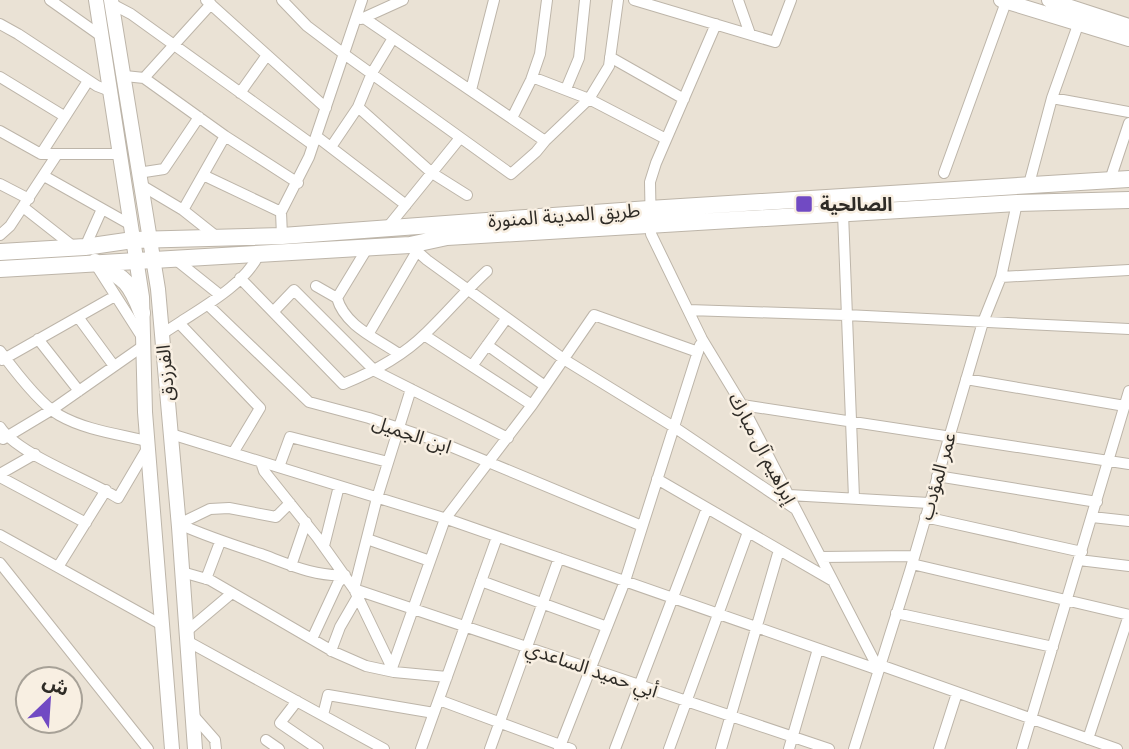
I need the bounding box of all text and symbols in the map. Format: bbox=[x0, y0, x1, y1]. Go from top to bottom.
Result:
place label: الصالحية bbox=[820, 192, 892, 215]
marker: الصالحية bbox=[794, 194, 814, 214]
street label: طريق المدينة المنورة bbox=[487, 198, 641, 232]
street label: الفرزدق bbox=[151, 344, 179, 402]
street label: إبراهيم آل مبارك bbox=[721, 388, 803, 510]
street label: ابن الجميل bbox=[369, 409, 455, 459]
street label: عمر المؤدب bbox=[913, 429, 961, 523]
street label: أبي حميد الساعدي bbox=[522, 635, 661, 706]
north arrow bbox=[14, 665, 84, 735]
text: ش bbox=[40, 668, 73, 700]

